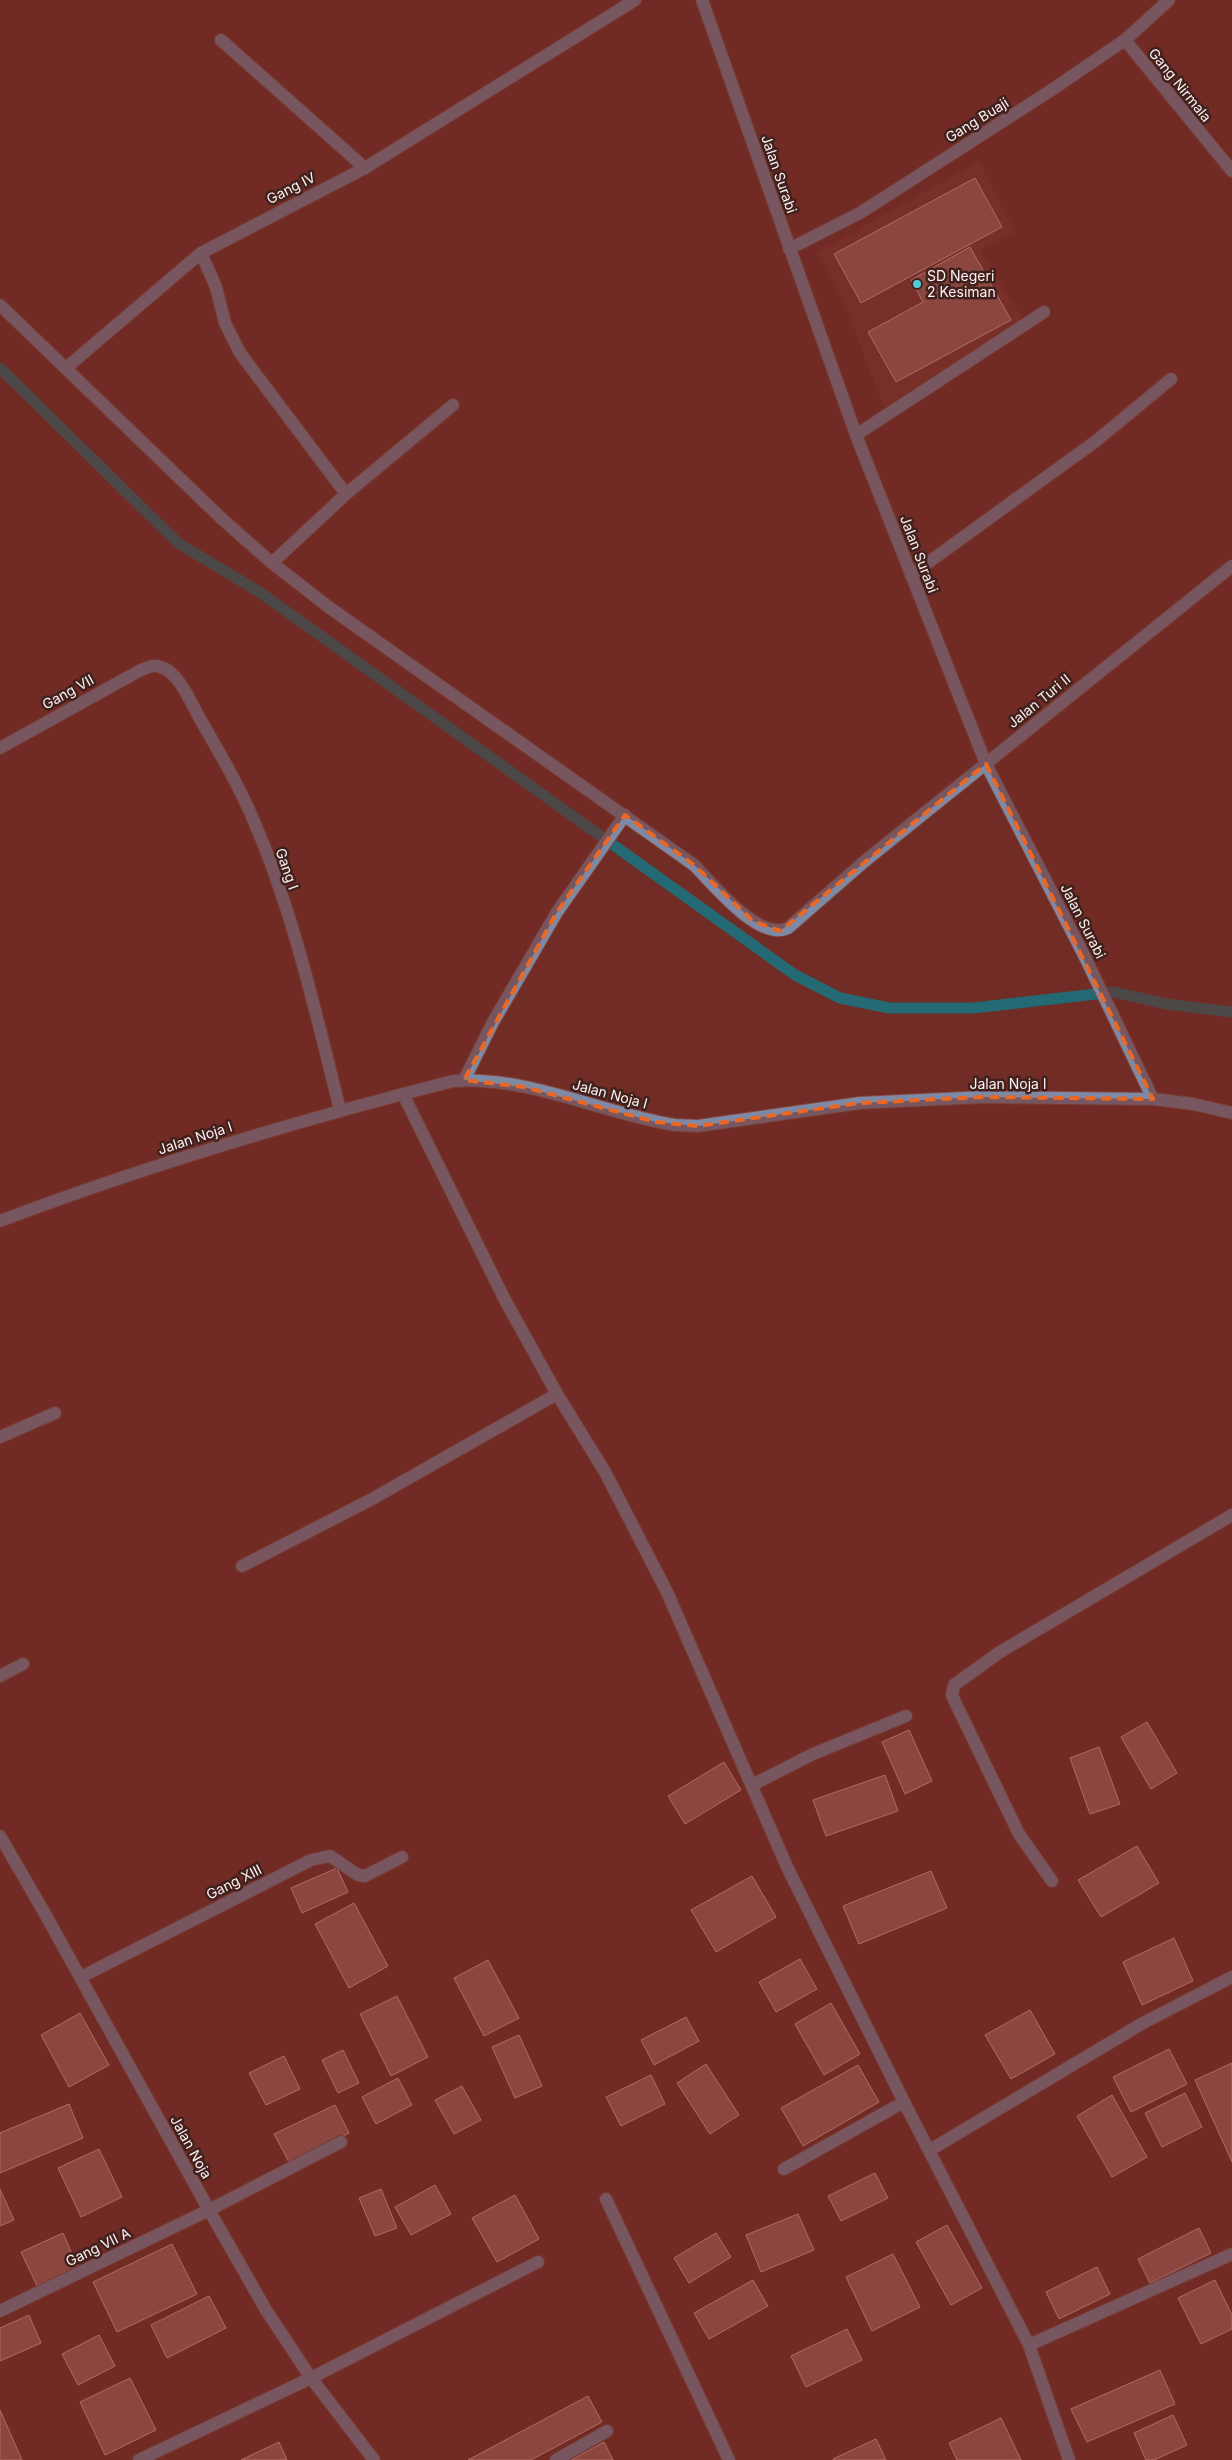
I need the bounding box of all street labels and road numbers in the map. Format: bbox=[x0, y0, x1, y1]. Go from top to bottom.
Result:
street label: Gang Nirmala bbox=[1145, 44, 1215, 125]
street label: Gang Buaji bbox=[942, 94, 1011, 146]
street label: Jalan Surabi bbox=[758, 132, 801, 215]
street label: Gang IV bbox=[264, 168, 318, 207]
street label: Jalan Surabi bbox=[897, 513, 942, 595]
street label: Gang VII bbox=[39, 670, 96, 713]
street label: Jalan Turi II bbox=[1004, 670, 1074, 731]
street label: Gang I bbox=[272, 846, 302, 892]
street label: Jalan Surabi bbox=[1057, 881, 1110, 961]
street label: Jalan Noja I bbox=[571, 1075, 650, 1112]
street label: Jalan Noja I bbox=[969, 1075, 1047, 1092]
street label: Jalan Noja I bbox=[155, 1118, 234, 1158]
street label: Gang XIII bbox=[203, 1860, 264, 1903]
street label: Jalan Noja bbox=[167, 2112, 216, 2181]
street label: Gang VII A bbox=[63, 2223, 133, 2270]

